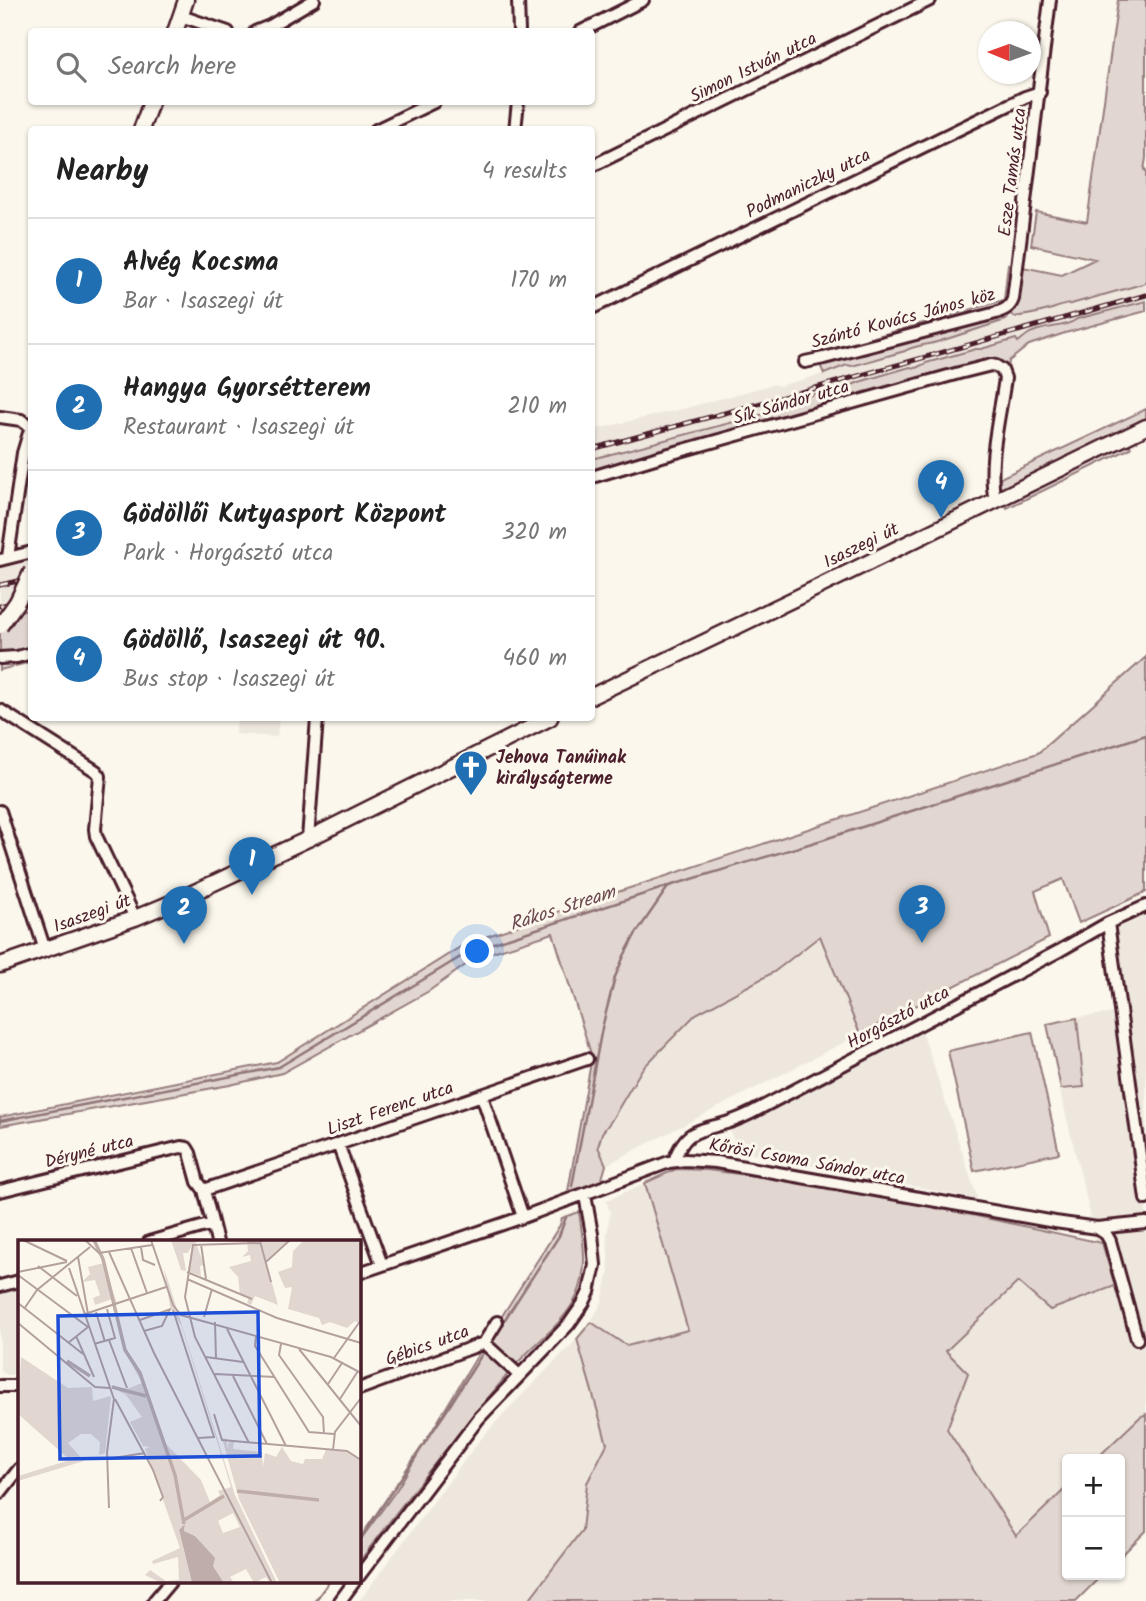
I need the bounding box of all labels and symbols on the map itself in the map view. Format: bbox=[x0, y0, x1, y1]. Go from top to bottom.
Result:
north arrow bbox=[978, 21, 1041, 84]
street label: Simon István utca bbox=[685, 25, 822, 112]
street label: Esze Tamás utca bbox=[991, 106, 1036, 238]
street label: Podmaniczky utca bbox=[741, 142, 876, 227]
street label: Szántó Kovács János köz bbox=[808, 281, 999, 358]
street label: Sík Sándor utca bbox=[730, 373, 853, 434]
pin: 4 bbox=[918, 460, 964, 518]
street label: Isaszegi út bbox=[819, 515, 905, 577]
place label: Jehova Tanúinak királyságterme bbox=[496, 744, 627, 794]
church icon: Jehova Tanúinak királyságterme bbox=[452, 748, 490, 797]
pin: 1 bbox=[229, 837, 275, 895]
water label: Rákos Stream bbox=[506, 877, 621, 940]
pin: 3 bbox=[899, 885, 945, 943]
pin: 2 bbox=[161, 886, 207, 944]
street label: Isaszegi út bbox=[49, 887, 137, 942]
your location bbox=[460, 934, 494, 968]
street label: Horgásztó utca bbox=[842, 979, 955, 1058]
street label: Liszt Ferenc utca bbox=[323, 1074, 458, 1145]
street label: Déryné utca bbox=[42, 1127, 137, 1177]
street label: Kőrösi Csoma Sándor utca bbox=[706, 1131, 907, 1194]
inset map bbox=[18, 1240, 360, 1584]
street label: Gébics utca bbox=[381, 1318, 474, 1375]

